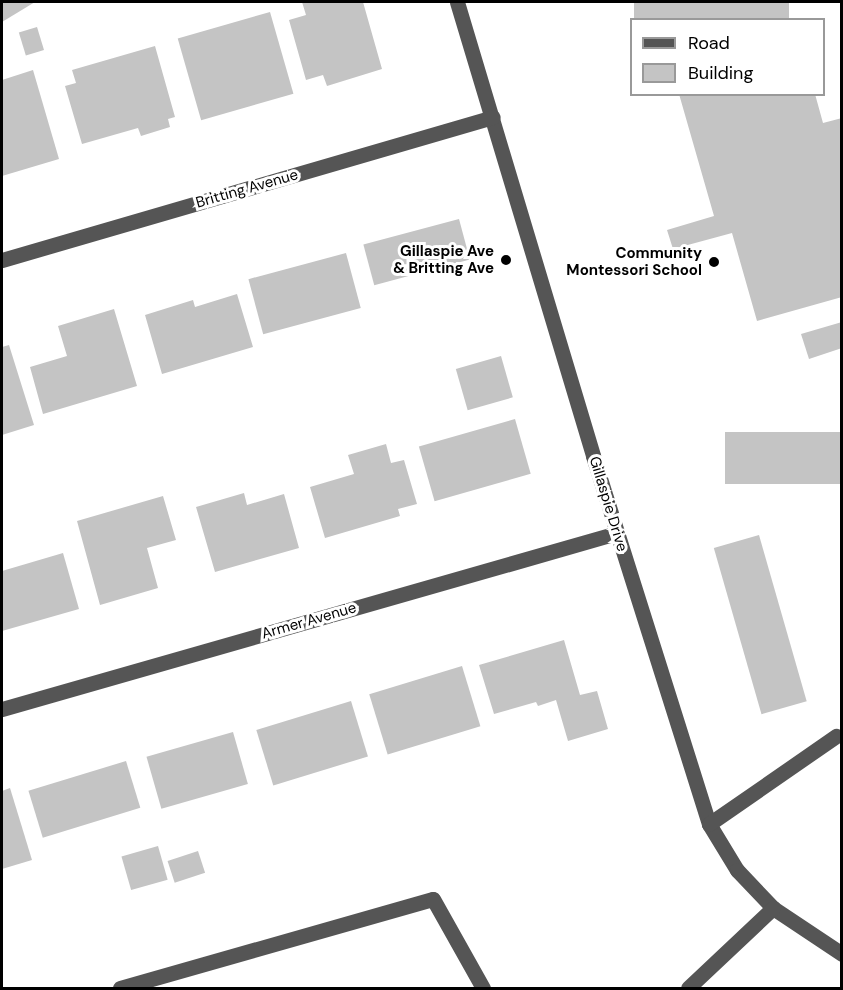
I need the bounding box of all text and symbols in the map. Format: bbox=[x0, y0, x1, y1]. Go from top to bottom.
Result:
legend bbox=[630, 18, 825, 96]
text: Road bbox=[688, 31, 730, 55]
text: Building bbox=[688, 61, 753, 85]
street label: Britting Avenue bbox=[194, 166, 300, 212]
place label: Gillaspie Ave & Britting Ave bbox=[393, 242, 494, 277]
place label: Community Montessori School bbox=[566, 244, 702, 279]
marker: Gillaspie Ave & Britting Ave bbox=[499, 253, 513, 267]
marker: Community Montessori School bbox=[707, 255, 721, 269]
street label: Gillaspie Drive bbox=[585, 454, 631, 554]
street label: Armer Avenue bbox=[259, 599, 359, 643]

